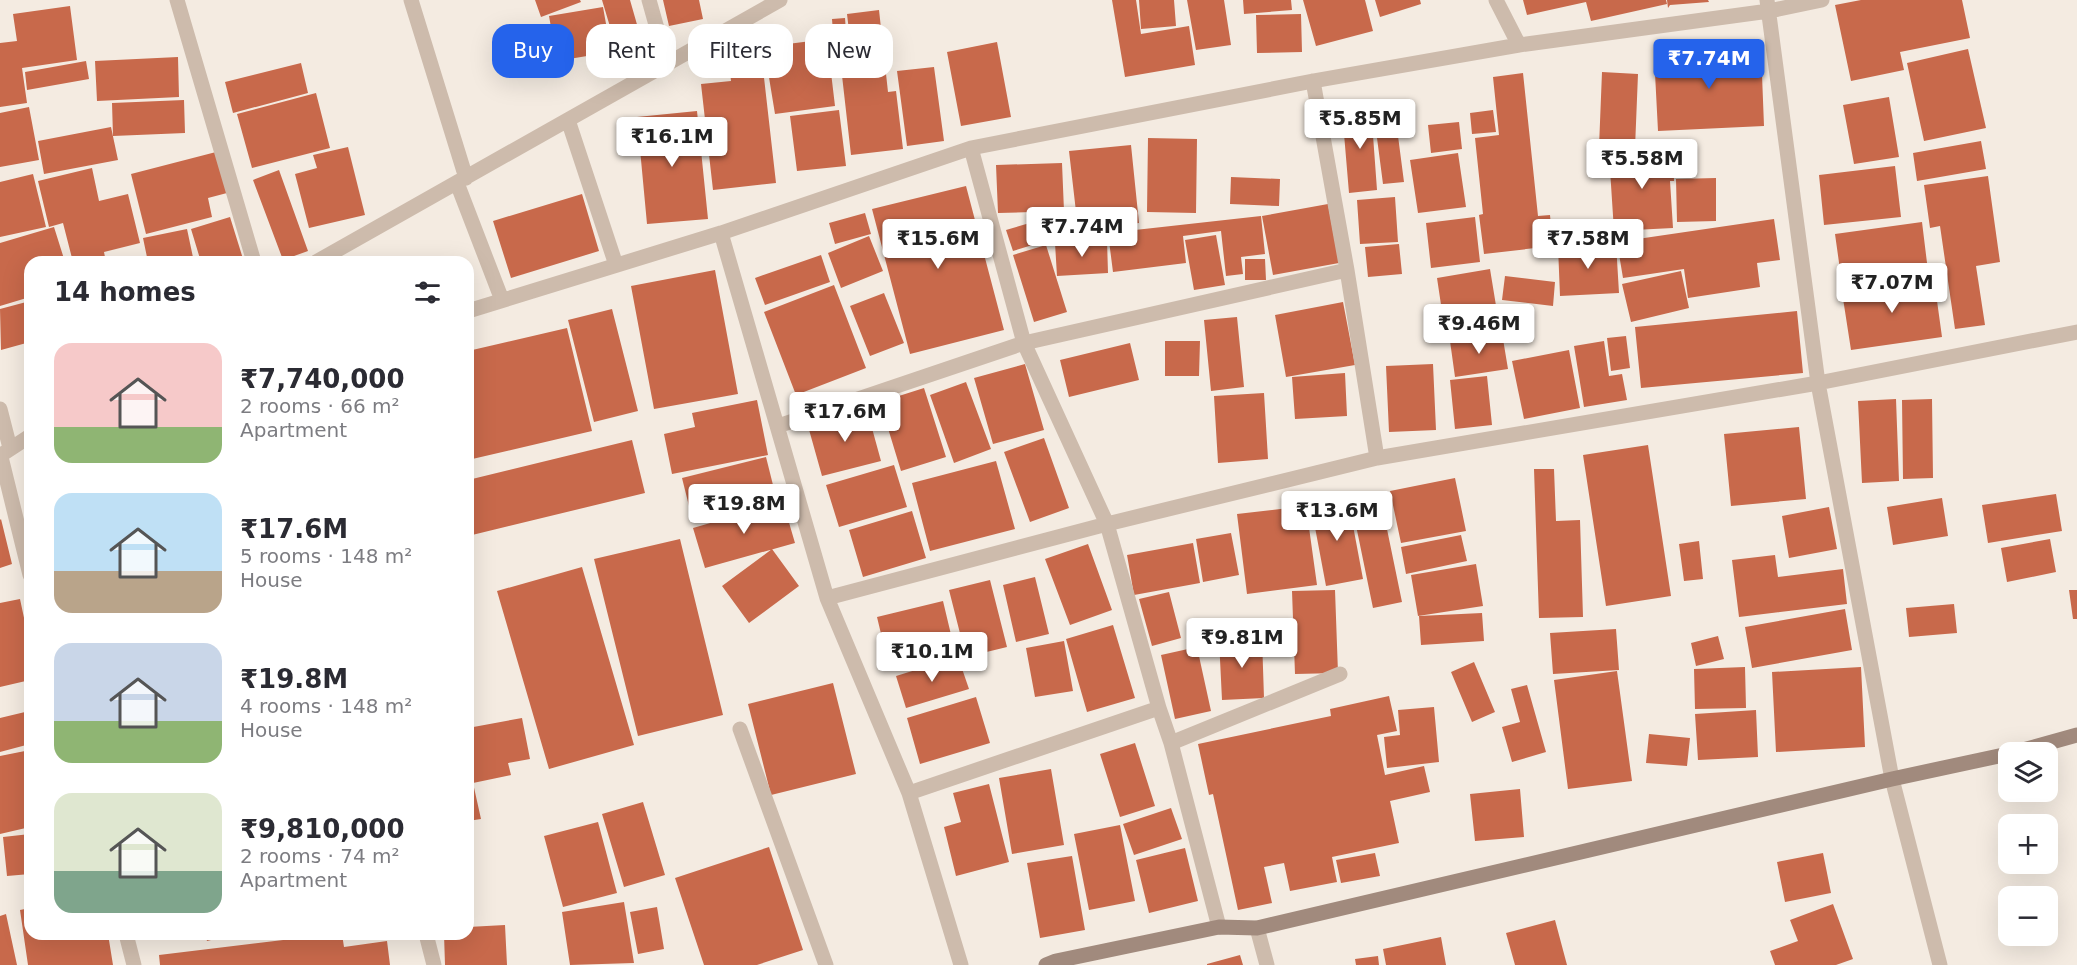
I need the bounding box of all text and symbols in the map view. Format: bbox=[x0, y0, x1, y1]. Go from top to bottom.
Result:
chip: Buy bbox=[492, 24, 574, 78]
chip: Rent bbox=[586, 24, 676, 78]
chip: Filters bbox=[688, 24, 793, 78]
chip: New bbox=[805, 24, 893, 78]
pin: ₹7.74M bbox=[1660, 39, 1758, 90]
text: ₹7.74M bbox=[1667, 46, 1751, 70]
pin: ₹5.85M bbox=[1311, 99, 1409, 150]
text: ₹5.85M bbox=[1318, 106, 1402, 130]
pin: ₹16.1M bbox=[623, 117, 721, 168]
text: ₹16.1M bbox=[630, 124, 714, 148]
pin: ₹5.58M bbox=[1593, 139, 1691, 190]
text: ₹5.58M bbox=[1600, 146, 1684, 170]
pin: ₹7.74M bbox=[1033, 207, 1131, 258]
text: ₹7.74M bbox=[1040, 214, 1124, 238]
pin: ₹15.6M bbox=[889, 219, 987, 270]
pin: ₹7.58M bbox=[1539, 219, 1637, 270]
text: ₹15.6M bbox=[896, 226, 980, 250]
text: ₹7.58M bbox=[1546, 226, 1630, 250]
pin: ₹7.07M bbox=[1843, 263, 1941, 314]
text: ₹7.07M bbox=[1850, 270, 1934, 294]
icon: filters bbox=[411, 276, 444, 309]
text: 14 homes bbox=[54, 277, 196, 307]
pin: ₹9.46M bbox=[1430, 304, 1528, 355]
text: ₹9.46M bbox=[1437, 311, 1521, 335]
text: ₹7,740,000 bbox=[240, 364, 404, 394]
icon: home bbox=[102, 367, 174, 439]
pin: ₹17.6M bbox=[796, 392, 894, 443]
text: 2 rooms · 66 m² bbox=[240, 394, 400, 418]
text: ₹17.6M bbox=[803, 399, 887, 423]
text: Apartment bbox=[240, 418, 347, 442]
pin: ₹19.8M bbox=[695, 484, 793, 535]
text: ₹19.8M bbox=[702, 491, 786, 515]
pin: ₹13.6M bbox=[1288, 491, 1386, 542]
text: ₹13.6M bbox=[1295, 498, 1379, 522]
text: ₹17.6M bbox=[240, 514, 348, 544]
icon: home bbox=[102, 517, 174, 589]
text: 5 rooms · 148 m² bbox=[240, 544, 412, 568]
text: House bbox=[240, 568, 303, 592]
pin: ₹9.81M bbox=[1193, 618, 1291, 669]
text: ₹9.81M bbox=[1200, 625, 1284, 649]
pin: ₹10.1M bbox=[883, 632, 981, 683]
text: ₹10.1M bbox=[890, 639, 974, 663]
text: ₹19.8M bbox=[240, 664, 348, 694]
icon: home bbox=[102, 667, 174, 739]
text: 4 rooms · 148 m² bbox=[240, 694, 412, 718]
text: House bbox=[240, 718, 303, 742]
map controls bbox=[1998, 742, 2058, 946]
button: layers bbox=[1998, 742, 2058, 802]
text: ₹9,810,000 bbox=[240, 814, 404, 844]
button: + bbox=[1998, 814, 2058, 874]
icon: home bbox=[102, 817, 174, 889]
text: 2 rooms · 74 m² bbox=[240, 844, 400, 868]
text: Apartment bbox=[240, 868, 347, 892]
button: − bbox=[1998, 886, 2058, 946]

